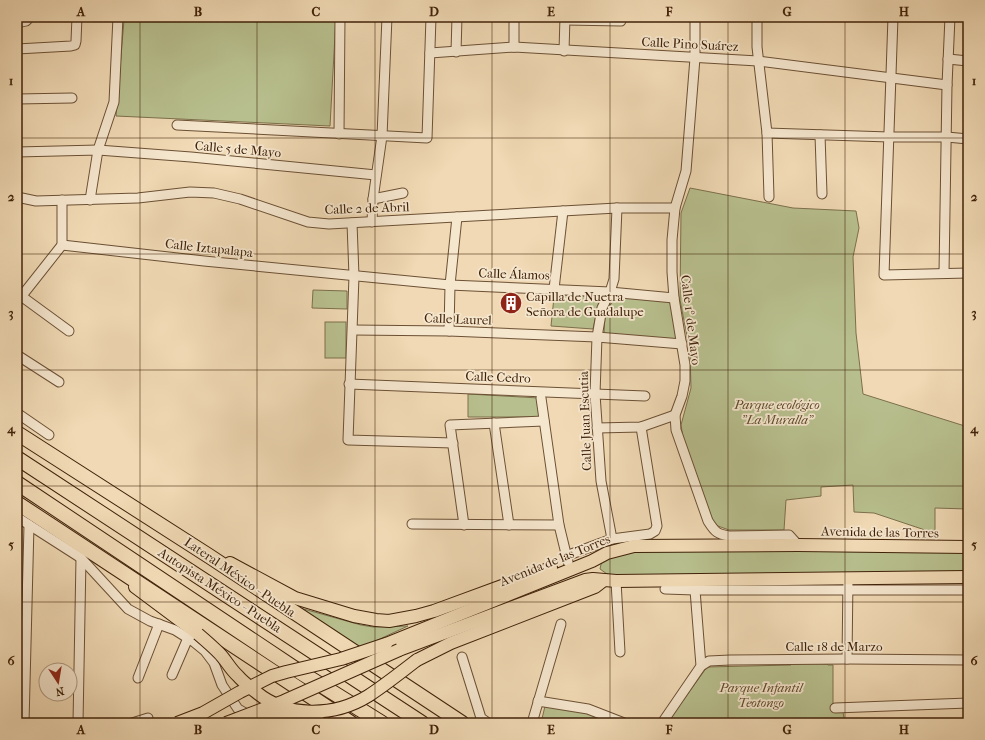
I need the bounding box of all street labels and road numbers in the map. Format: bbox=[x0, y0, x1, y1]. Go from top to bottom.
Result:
street label: Calle Pino Suárez bbox=[641, 34, 739, 54]
street label: Calle 5 de Mayo bbox=[194, 138, 282, 160]
street label: Calle 2 de Abril bbox=[324, 199, 410, 217]
street label: Calle Iztapalapa bbox=[164, 236, 255, 260]
street label: Calle Álamos bbox=[478, 265, 550, 283]
street label: Calle 1º de Mayo bbox=[678, 274, 704, 366]
street label: Calle Laurel bbox=[424, 310, 492, 328]
street label: Calle Cedro bbox=[465, 368, 531, 386]
street label: Calle Juan Escutia bbox=[576, 370, 594, 471]
street label: Avenida de las Torres bbox=[820, 523, 939, 541]
street label: Avenida de las Torres bbox=[497, 531, 613, 589]
street label: Lateral México - Puebla bbox=[182, 534, 299, 620]
street label: Autopista México - Puebla bbox=[155, 544, 285, 636]
street label: Calle 18 de Marzo bbox=[785, 639, 883, 654]

